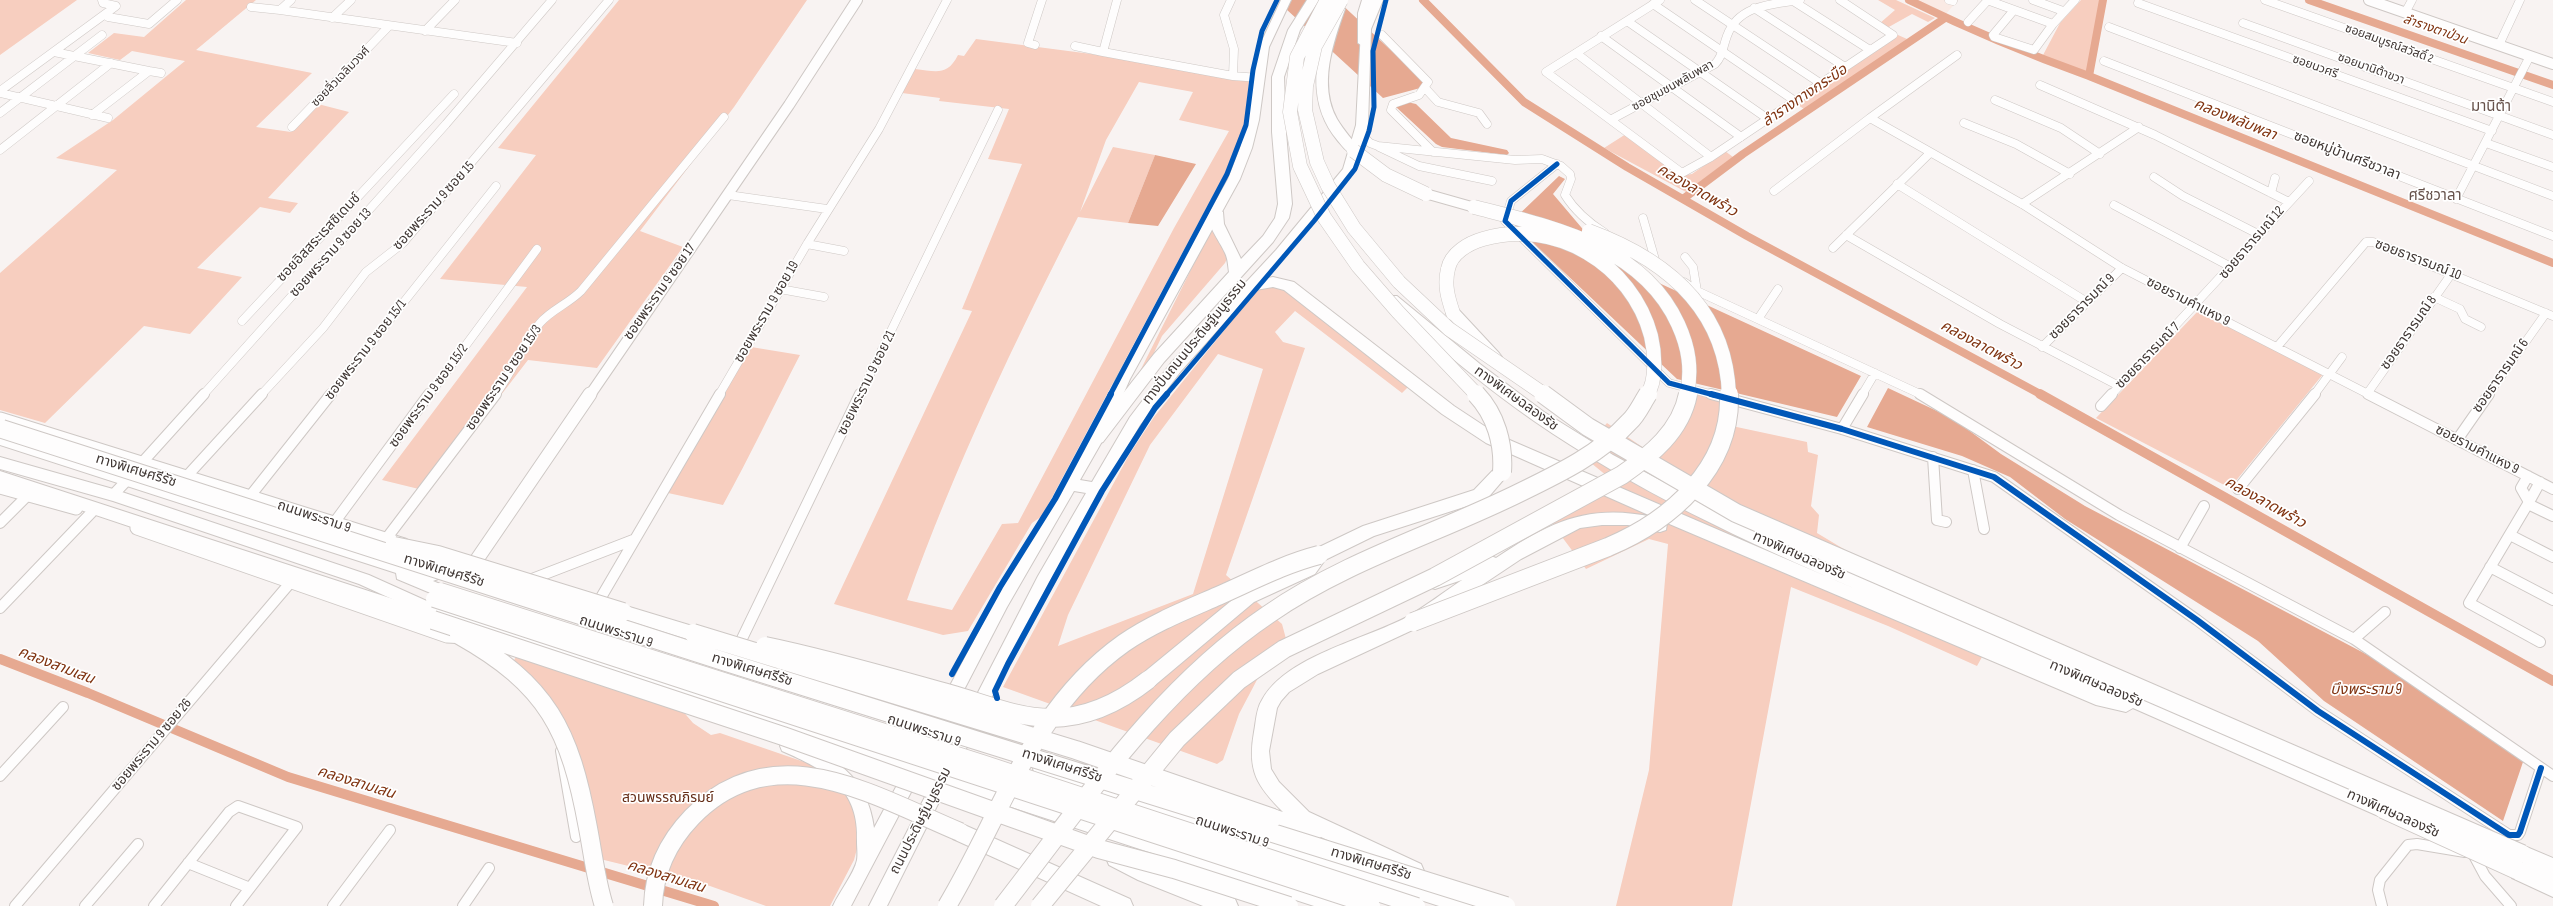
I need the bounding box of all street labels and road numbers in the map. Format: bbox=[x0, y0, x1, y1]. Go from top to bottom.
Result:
street label: ซอยสมบูรณ์สวัสดิ์ 2 bbox=[2343, 21, 2435, 67]
street label: ซอยลิ่วเฉลิมวงศ์ bbox=[309, 44, 373, 110]
street label: ซอยมานิต้าขวา bbox=[2336, 50, 2406, 88]
street label: ซอยนวศรี bbox=[2290, 52, 2340, 82]
street label: ซอยชุมชนพลับพลา bbox=[1630, 58, 1716, 114]
street label: ซอยหมู่บ้านศรีชวาลา bbox=[2291, 128, 2403, 184]
street label: ซอยพระราม 9 ซอย 15 bbox=[390, 158, 478, 254]
street label: ซอยอิสสระเรสซิเดนซ์ bbox=[274, 190, 364, 286]
street label: ซอยธารารมณ์ 12 bbox=[2216, 203, 2288, 283]
street label: ซอยพระราม 9 ซอย 13 bbox=[287, 205, 375, 301]
street label: ซอยธารารมณ์ 10 bbox=[2372, 236, 2464, 284]
street label: ซอยพระราม 9 ซอย 17 bbox=[620, 240, 700, 344]
street label: ซอยพระราม 9 ซอย 19 bbox=[731, 258, 803, 366]
street label: ซอยธารารมณ์ 9 bbox=[2045, 270, 2119, 344]
street label: ซอยรามคำแหง 9 bbox=[2143, 274, 2233, 330]
street label: ทางปั่นถนนประดิษฐ์มนูธรรม bbox=[1139, 276, 1251, 408]
street label: ซอยธารารมณ์ 8 bbox=[2377, 293, 2441, 373]
street label: ซอยพระราม 9 ซอย 15/1 bbox=[322, 296, 410, 404]
street label: ซอยธารารมณ์ 7 bbox=[2112, 319, 2184, 393]
street label: ซอยพระราม 9 ซอย 15/3 bbox=[462, 322, 546, 434]
street label: ซอยพระราม 9 ซอย 21 bbox=[834, 328, 900, 438]
street label: ซอยธารารมณ์ 6 bbox=[2469, 336, 2533, 416]
street label: ซอยพระราม 9 ซอย 15/2 bbox=[386, 341, 472, 451]
street label: ทางพิเศษฉลองรัช bbox=[1471, 363, 1561, 435]
street label: ซอยรามคำแหง 9 bbox=[2432, 422, 2522, 478]
street label: ทางพิเศษศรีรัช bbox=[94, 451, 178, 491]
street label: ถนนพระราม 9 bbox=[275, 497, 353, 537]
street label: ทางพิเศษฉลองรัช bbox=[1750, 528, 1848, 584]
street label: ทางพิเศษศรีรัช bbox=[402, 551, 486, 591]
street label: ถนนพระราม 9 bbox=[577, 612, 655, 652]
street label: ทางพิเศษศรีรัช bbox=[710, 650, 794, 690]
street label: ทางพิเศษฉลองรัช bbox=[2047, 657, 2145, 711]
street label: ซอยพระราม 9 ซอย 26 bbox=[108, 695, 196, 795]
street label: ถนนพระราม 9 bbox=[885, 711, 963, 751]
street label: ทางพิเศษศรีรัช bbox=[1020, 745, 1104, 787]
street label: ถนนประดิษฐ์มนูธรรม bbox=[887, 765, 955, 877]
street label: ทางพิเศษฉลองรัช bbox=[2344, 786, 2442, 842]
street label: ถนนพระราม 9 bbox=[1193, 812, 1271, 852]
street label: ทางพิเศษศรีรัช bbox=[1329, 844, 1413, 884]

